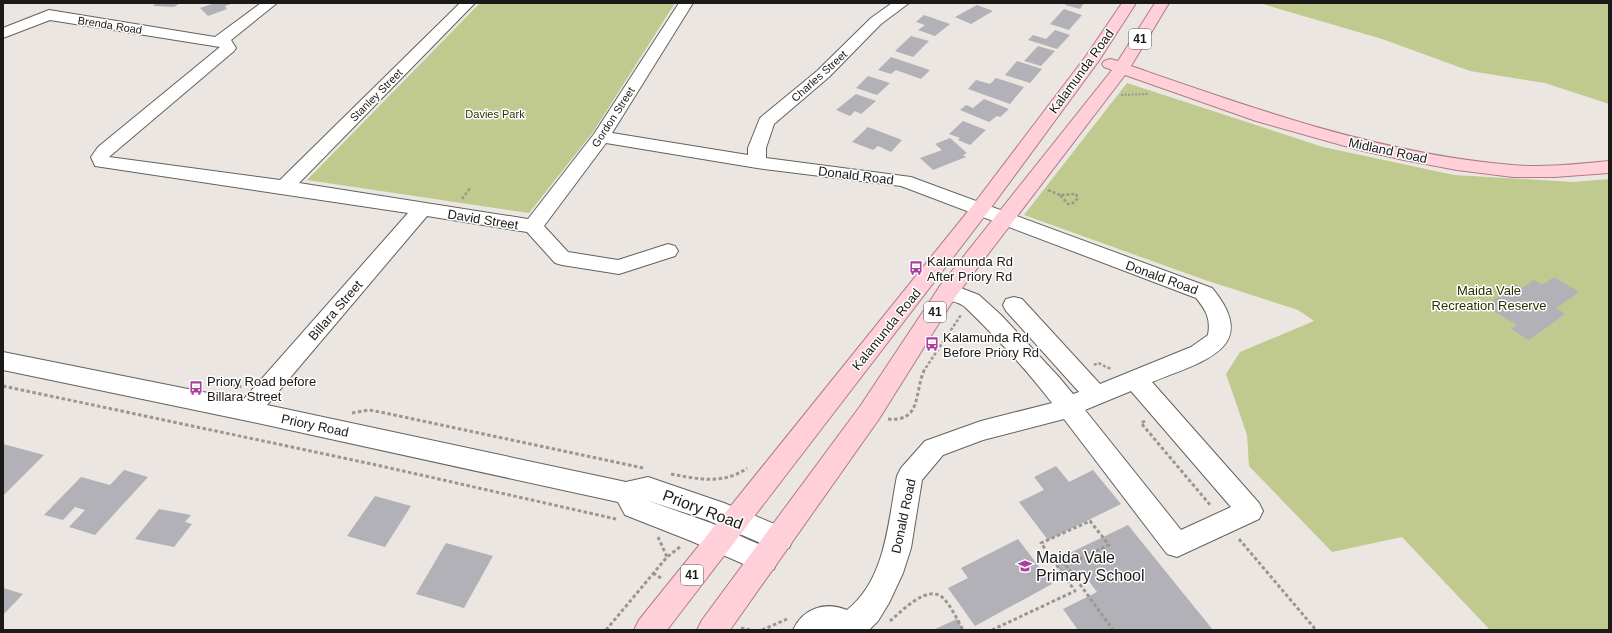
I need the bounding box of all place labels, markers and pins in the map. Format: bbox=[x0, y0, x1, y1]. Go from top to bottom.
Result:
place label: Kalamunda Rd After Priory Rd bbox=[927, 254, 1013, 284]
bus stop icon: Kalamunda Rd After Priory Rd bbox=[908, 260, 924, 276]
place label: Kalamunda Rd Before Priory Rd bbox=[943, 330, 1039, 360]
bus stop icon: Kalamunda Rd Before Priory Rd bbox=[924, 336, 940, 352]
place label: Priory Road before Billara Street bbox=[207, 374, 316, 404]
bus stop icon: Priory Road before Billara Street bbox=[188, 380, 204, 396]
place label: Maida Vale Primary School bbox=[1036, 549, 1144, 584]
school or university icon: Maida Vale Primary School bbox=[1017, 558, 1033, 574]

